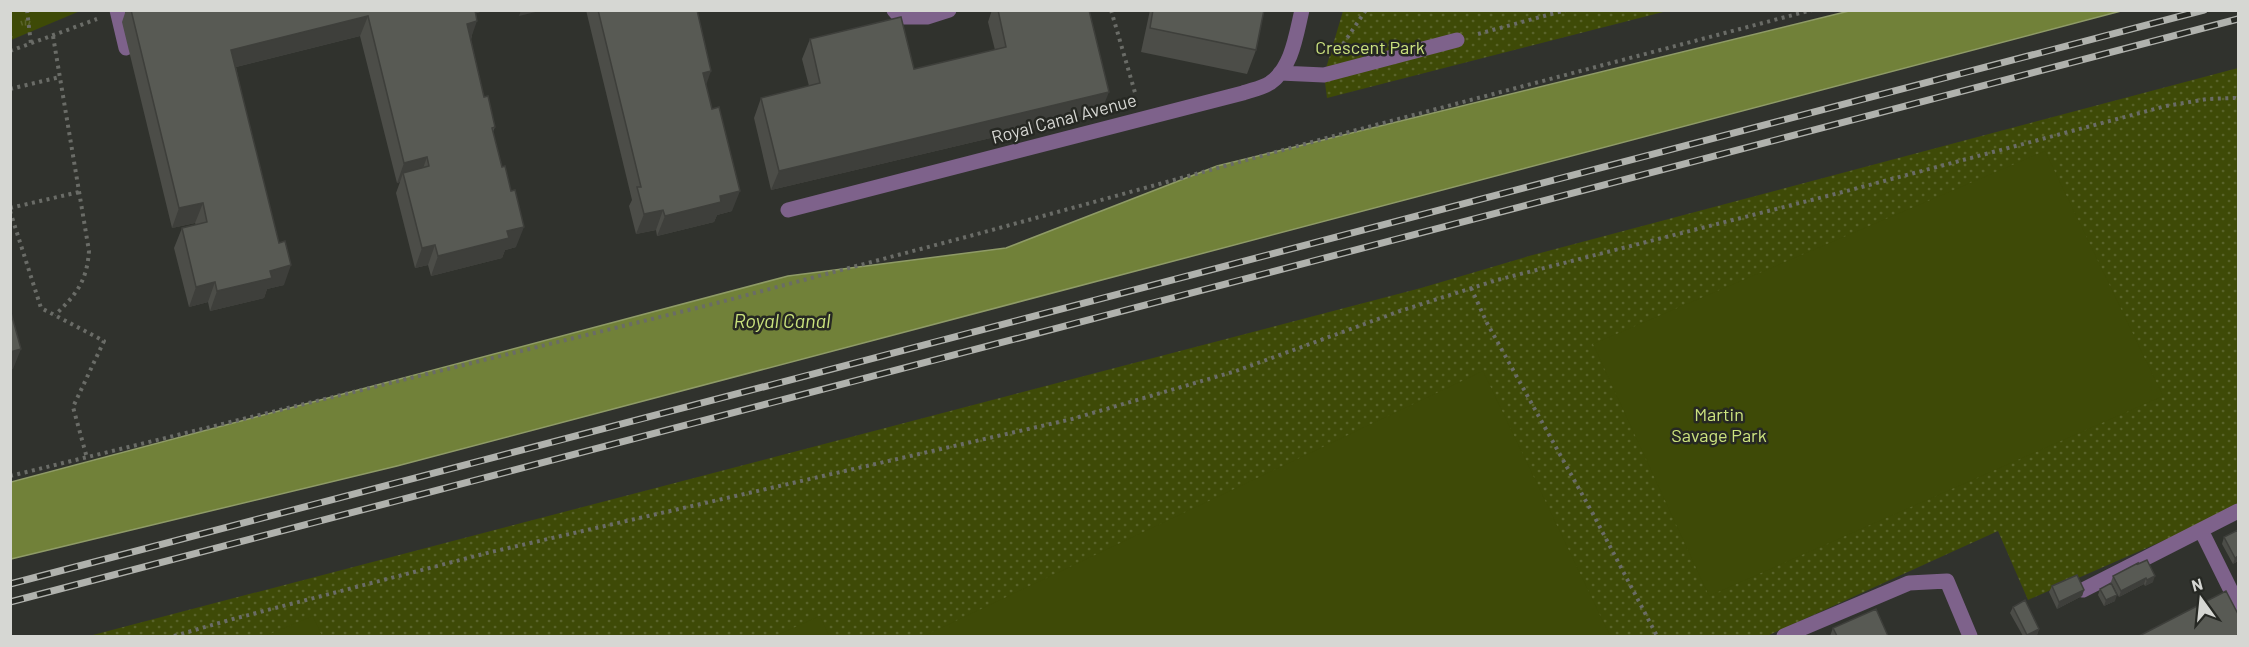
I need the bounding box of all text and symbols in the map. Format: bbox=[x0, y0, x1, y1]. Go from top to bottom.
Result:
park label: Crescent Park bbox=[1315, 36, 1425, 58]
street label: Royal Canal Avenue bbox=[989, 88, 1139, 148]
water label: Royal Canal bbox=[733, 308, 831, 332]
park label: Martin Savage Park bbox=[1671, 403, 1767, 446]
north arrow bbox=[2171, 569, 2231, 629]
text: N bbox=[2189, 573, 2205, 595]

